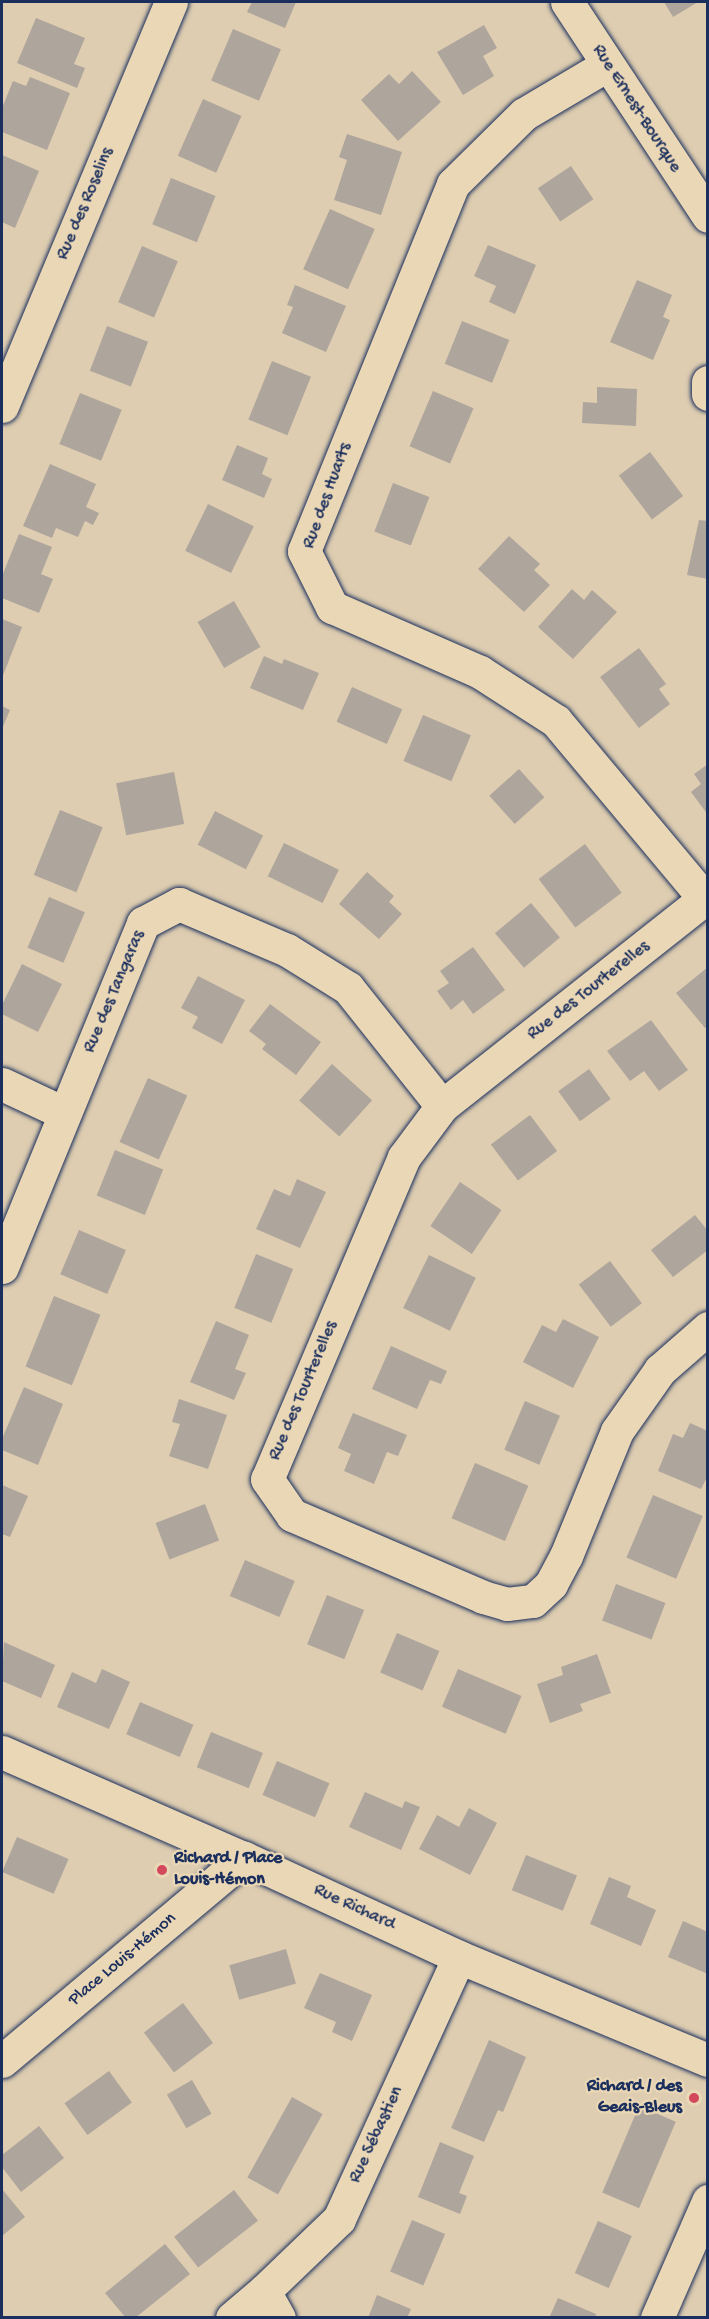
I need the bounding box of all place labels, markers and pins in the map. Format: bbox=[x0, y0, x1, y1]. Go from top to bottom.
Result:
place label: Richard / Place Louis-Hémon bbox=[174, 1849, 282, 1892]
marker: Richard / Place Louis-Hémon bbox=[155, 1863, 169, 1877]
place label: Richard / des Geais-Bleus bbox=[587, 2077, 682, 2120]
marker: Richard / des Geais-Bleus bbox=[687, 2091, 701, 2105]

